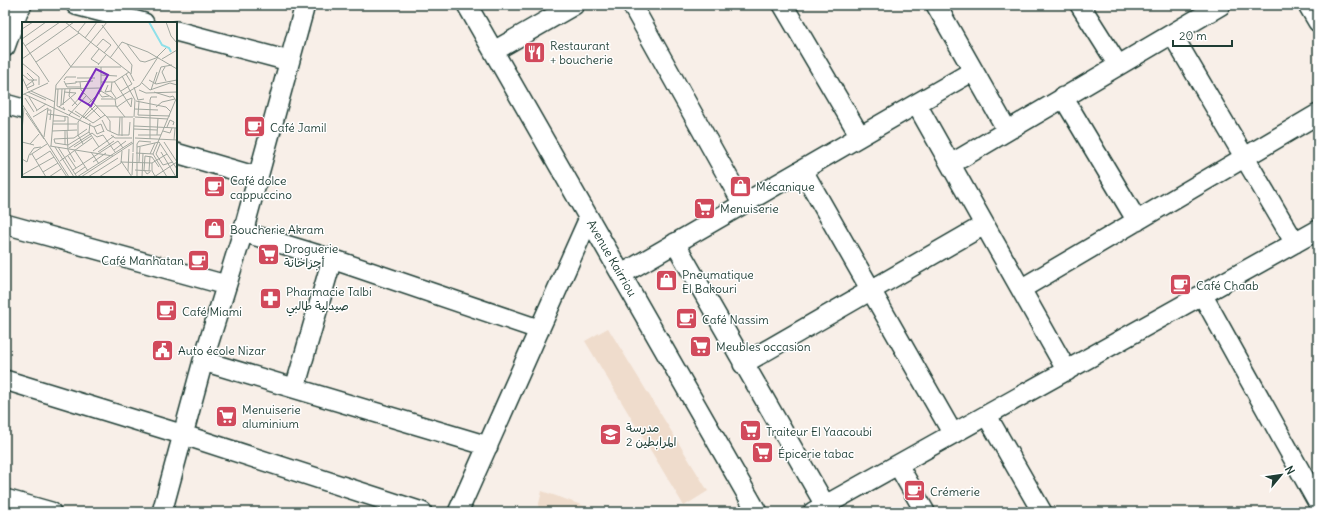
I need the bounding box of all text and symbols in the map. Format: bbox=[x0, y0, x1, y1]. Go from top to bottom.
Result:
inset map bbox=[22, 22, 177, 177]
scale bar bbox=[1173, 22, 1232, 48]
text: 20 m bbox=[1179, 28, 1207, 43]
place label: Restaurant + boucherie bbox=[550, 38, 613, 67]
restaurant icon: Restaurant + boucherie bbox=[521, 39, 547, 65]
cafe icon: Café Jamil bbox=[241, 114, 267, 140]
place label: Café Jamil bbox=[270, 120, 326, 135]
place label: Café dolce cappuccino bbox=[230, 173, 292, 202]
shop icon: Mécanique bbox=[727, 173, 753, 199]
cafe icon: Café dolce cappuccino bbox=[201, 174, 227, 200]
place label: Mécanique bbox=[756, 179, 815, 194]
supermarket icon: Menuiserie bbox=[692, 195, 718, 221]
place label: Menuiserie bbox=[720, 201, 779, 216]
shop icon: Boucherie Akram bbox=[201, 216, 227, 242]
street label: Avenue Kairriou bbox=[584, 217, 640, 299]
place label: Boucherie Akram bbox=[230, 222, 324, 237]
place label: Droguerie أجزاخانة bbox=[284, 241, 338, 271]
supermarket icon: Droguerie أجزاخانة bbox=[255, 242, 281, 268]
cafe icon: Café Manhatan bbox=[186, 247, 212, 273]
place label: Café Manhatan bbox=[101, 253, 184, 268]
place label: Pneumatique El Bakouri bbox=[682, 267, 754, 296]
shop icon: Pneumatique El Bakouri bbox=[653, 268, 679, 294]
cafe icon: Café Chaab bbox=[1168, 272, 1194, 298]
place label: Café Chaab bbox=[1196, 278, 1259, 293]
place label: Pharmacie Talbi صيدلية طالبي bbox=[286, 284, 372, 317]
pharmacy icon: Pharmacie Talbi صيدلية طالبي bbox=[257, 285, 283, 311]
cafe icon: Café Miami bbox=[153, 298, 179, 324]
place label: Café Miami bbox=[182, 304, 242, 319]
cafe icon: Café Nassim bbox=[674, 306, 700, 332]
place label: Café Nassim bbox=[702, 312, 769, 327]
supermarket icon: Meubles occasion bbox=[688, 333, 714, 359]
public building icon: Auto école Nizar bbox=[150, 337, 176, 363]
place label: Meubles occasion bbox=[716, 339, 811, 354]
place label: Auto école Nizar bbox=[178, 343, 266, 358]
place label: Menuiserie aluminium bbox=[242, 402, 301, 431]
supermarket icon: Menuiserie aluminium bbox=[213, 403, 239, 429]
supermarket icon: Traiteur El Yaacoubi bbox=[738, 418, 764, 444]
place label: مدرسة المرابطين 2 bbox=[626, 420, 677, 450]
school or university icon: مدرسة المرابطين 2 bbox=[598, 421, 624, 447]
place label: Traiteur El Yaacoubi bbox=[766, 424, 872, 439]
supermarket icon: Épicerie tabac bbox=[750, 440, 776, 466]
place label: Épicerie tabac bbox=[778, 446, 854, 461]
north arrow bbox=[1261, 455, 1301, 495]
text: N bbox=[1282, 463, 1298, 477]
cafe icon: Crémerie bbox=[902, 478, 928, 504]
place label: Crémerie bbox=[930, 484, 980, 499]

